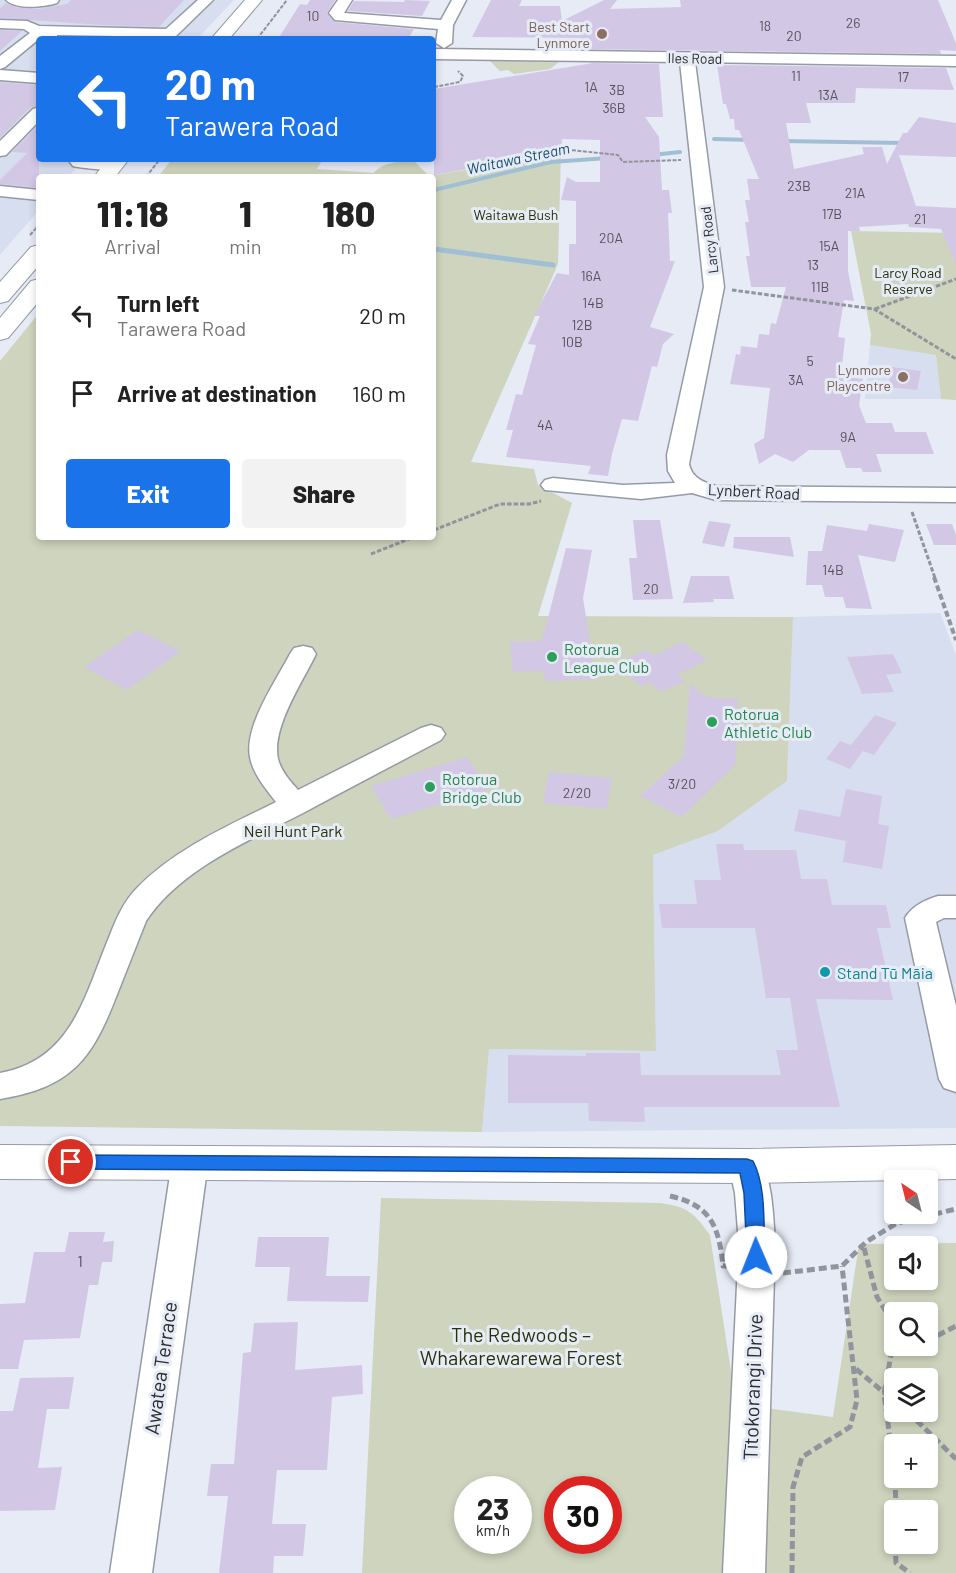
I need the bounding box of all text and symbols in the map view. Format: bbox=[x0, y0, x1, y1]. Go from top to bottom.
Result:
house number: 10 bbox=[307, 7, 319, 24]
house number: 26 bbox=[846, 14, 860, 31]
house number: 18 bbox=[759, 17, 771, 34]
place label: Best Start Lynmore bbox=[528, 18, 590, 51]
marker: Best Start Lynmore bbox=[595, 27, 609, 41]
house number: 20 bbox=[786, 27, 802, 44]
street label: Iles Road bbox=[668, 49, 722, 67]
text: 20 m bbox=[165, 58, 256, 108]
icon: left bbox=[66, 60, 144, 138]
house number: 11 bbox=[791, 67, 801, 84]
house number: 17 bbox=[897, 68, 909, 85]
house number: 1A bbox=[584, 78, 598, 95]
house number: 3B bbox=[609, 81, 625, 98]
house number: 13A bbox=[818, 86, 839, 103]
house number: 36B bbox=[602, 99, 626, 116]
text: Tarawera Road bbox=[165, 109, 339, 141]
water label: Waitawa Stream bbox=[465, 138, 571, 178]
house number: 23B bbox=[787, 177, 811, 194]
house number: 21A bbox=[845, 184, 866, 201]
text: 11:18 bbox=[97, 191, 169, 234]
text: 1 bbox=[239, 191, 252, 234]
text: 180 bbox=[322, 191, 375, 234]
street label: Larcy Road bbox=[696, 205, 722, 275]
house number: 17B bbox=[822, 205, 842, 222]
park label: Waitawa Bush bbox=[474, 206, 558, 223]
house number: 21 bbox=[914, 210, 926, 227]
house number: 20A bbox=[599, 229, 623, 246]
text: Arrival bbox=[105, 234, 161, 258]
text: min bbox=[229, 234, 262, 258]
text: m bbox=[340, 234, 357, 258]
house number: 15A bbox=[819, 237, 840, 254]
house number: 13 bbox=[807, 256, 819, 273]
park label: Larcy Road Reserve bbox=[874, 264, 942, 297]
house number: 16A bbox=[581, 267, 602, 284]
house number: 11B bbox=[811, 278, 829, 295]
text: Turn left bbox=[117, 290, 200, 316]
house number: 14B bbox=[582, 294, 604, 311]
icon: left bbox=[66, 299, 99, 332]
text: 20 m bbox=[359, 302, 406, 328]
text: Tarawera Road bbox=[117, 316, 246, 340]
house number: 12B bbox=[571, 316, 593, 333]
house number: 10B bbox=[561, 333, 583, 350]
house number: 5 bbox=[806, 352, 814, 369]
place label: Lynmore Playcentre bbox=[826, 361, 891, 394]
marker: Lynmore Playcentre bbox=[896, 370, 910, 384]
house number: 3A bbox=[788, 371, 804, 388]
icon: arrive bbox=[66, 377, 99, 410]
text: Arrive at destination bbox=[117, 380, 316, 406]
text: 160 m bbox=[352, 380, 406, 406]
house number: 4A bbox=[537, 416, 554, 433]
house number: 9A bbox=[840, 428, 856, 445]
button: Exit bbox=[66, 459, 230, 528]
button: Share bbox=[242, 459, 406, 528]
street label: Lynbert Road bbox=[707, 479, 801, 503]
house number: 14B bbox=[822, 561, 844, 578]
house number: 20 bbox=[643, 580, 659, 597]
place label: Rotorua League Club bbox=[564, 639, 649, 676]
marker: Rotorua League Club bbox=[545, 650, 559, 664]
place label: Rotorua Athletic Club bbox=[724, 704, 812, 741]
marker: Rotorua Athletic Club bbox=[705, 715, 719, 729]
place label: Rotorua Bridge Club bbox=[442, 769, 522, 806]
house number: 3/20 bbox=[668, 775, 696, 792]
marker: Rotorua Bridge Club bbox=[423, 780, 437, 794]
house number: 2/20 bbox=[563, 784, 591, 801]
park label: Neil Hunt Park bbox=[244, 821, 342, 840]
place label: Stand Tū Māia bbox=[837, 963, 933, 982]
marker: Stand Tū Māia bbox=[818, 965, 832, 979]
pin bbox=[45, 1136, 96, 1187]
icon: arrive bbox=[54, 1145, 87, 1178]
north arrow bbox=[884, 1170, 938, 1224]
map controls bbox=[884, 1170, 938, 1554]
position arrow bbox=[724, 1225, 788, 1289]
button: sound bbox=[884, 1236, 938, 1290]
house number: 1 bbox=[77, 1251, 83, 1270]
street label: Awatea Terrace bbox=[139, 1300, 181, 1436]
button: search bbox=[884, 1302, 938, 1356]
street label: Tītokorangi Drive bbox=[737, 1313, 767, 1461]
park label: The Redwoods – Whakarewarewa Forest bbox=[420, 1322, 622, 1369]
button: layers bbox=[884, 1368, 938, 1422]
button: + bbox=[884, 1434, 938, 1488]
speed limit sign: 30 bbox=[544, 1476, 622, 1554]
text: 23 bbox=[477, 1490, 509, 1526]
button: − bbox=[884, 1500, 938, 1554]
text: km/h bbox=[476, 1521, 510, 1539]

